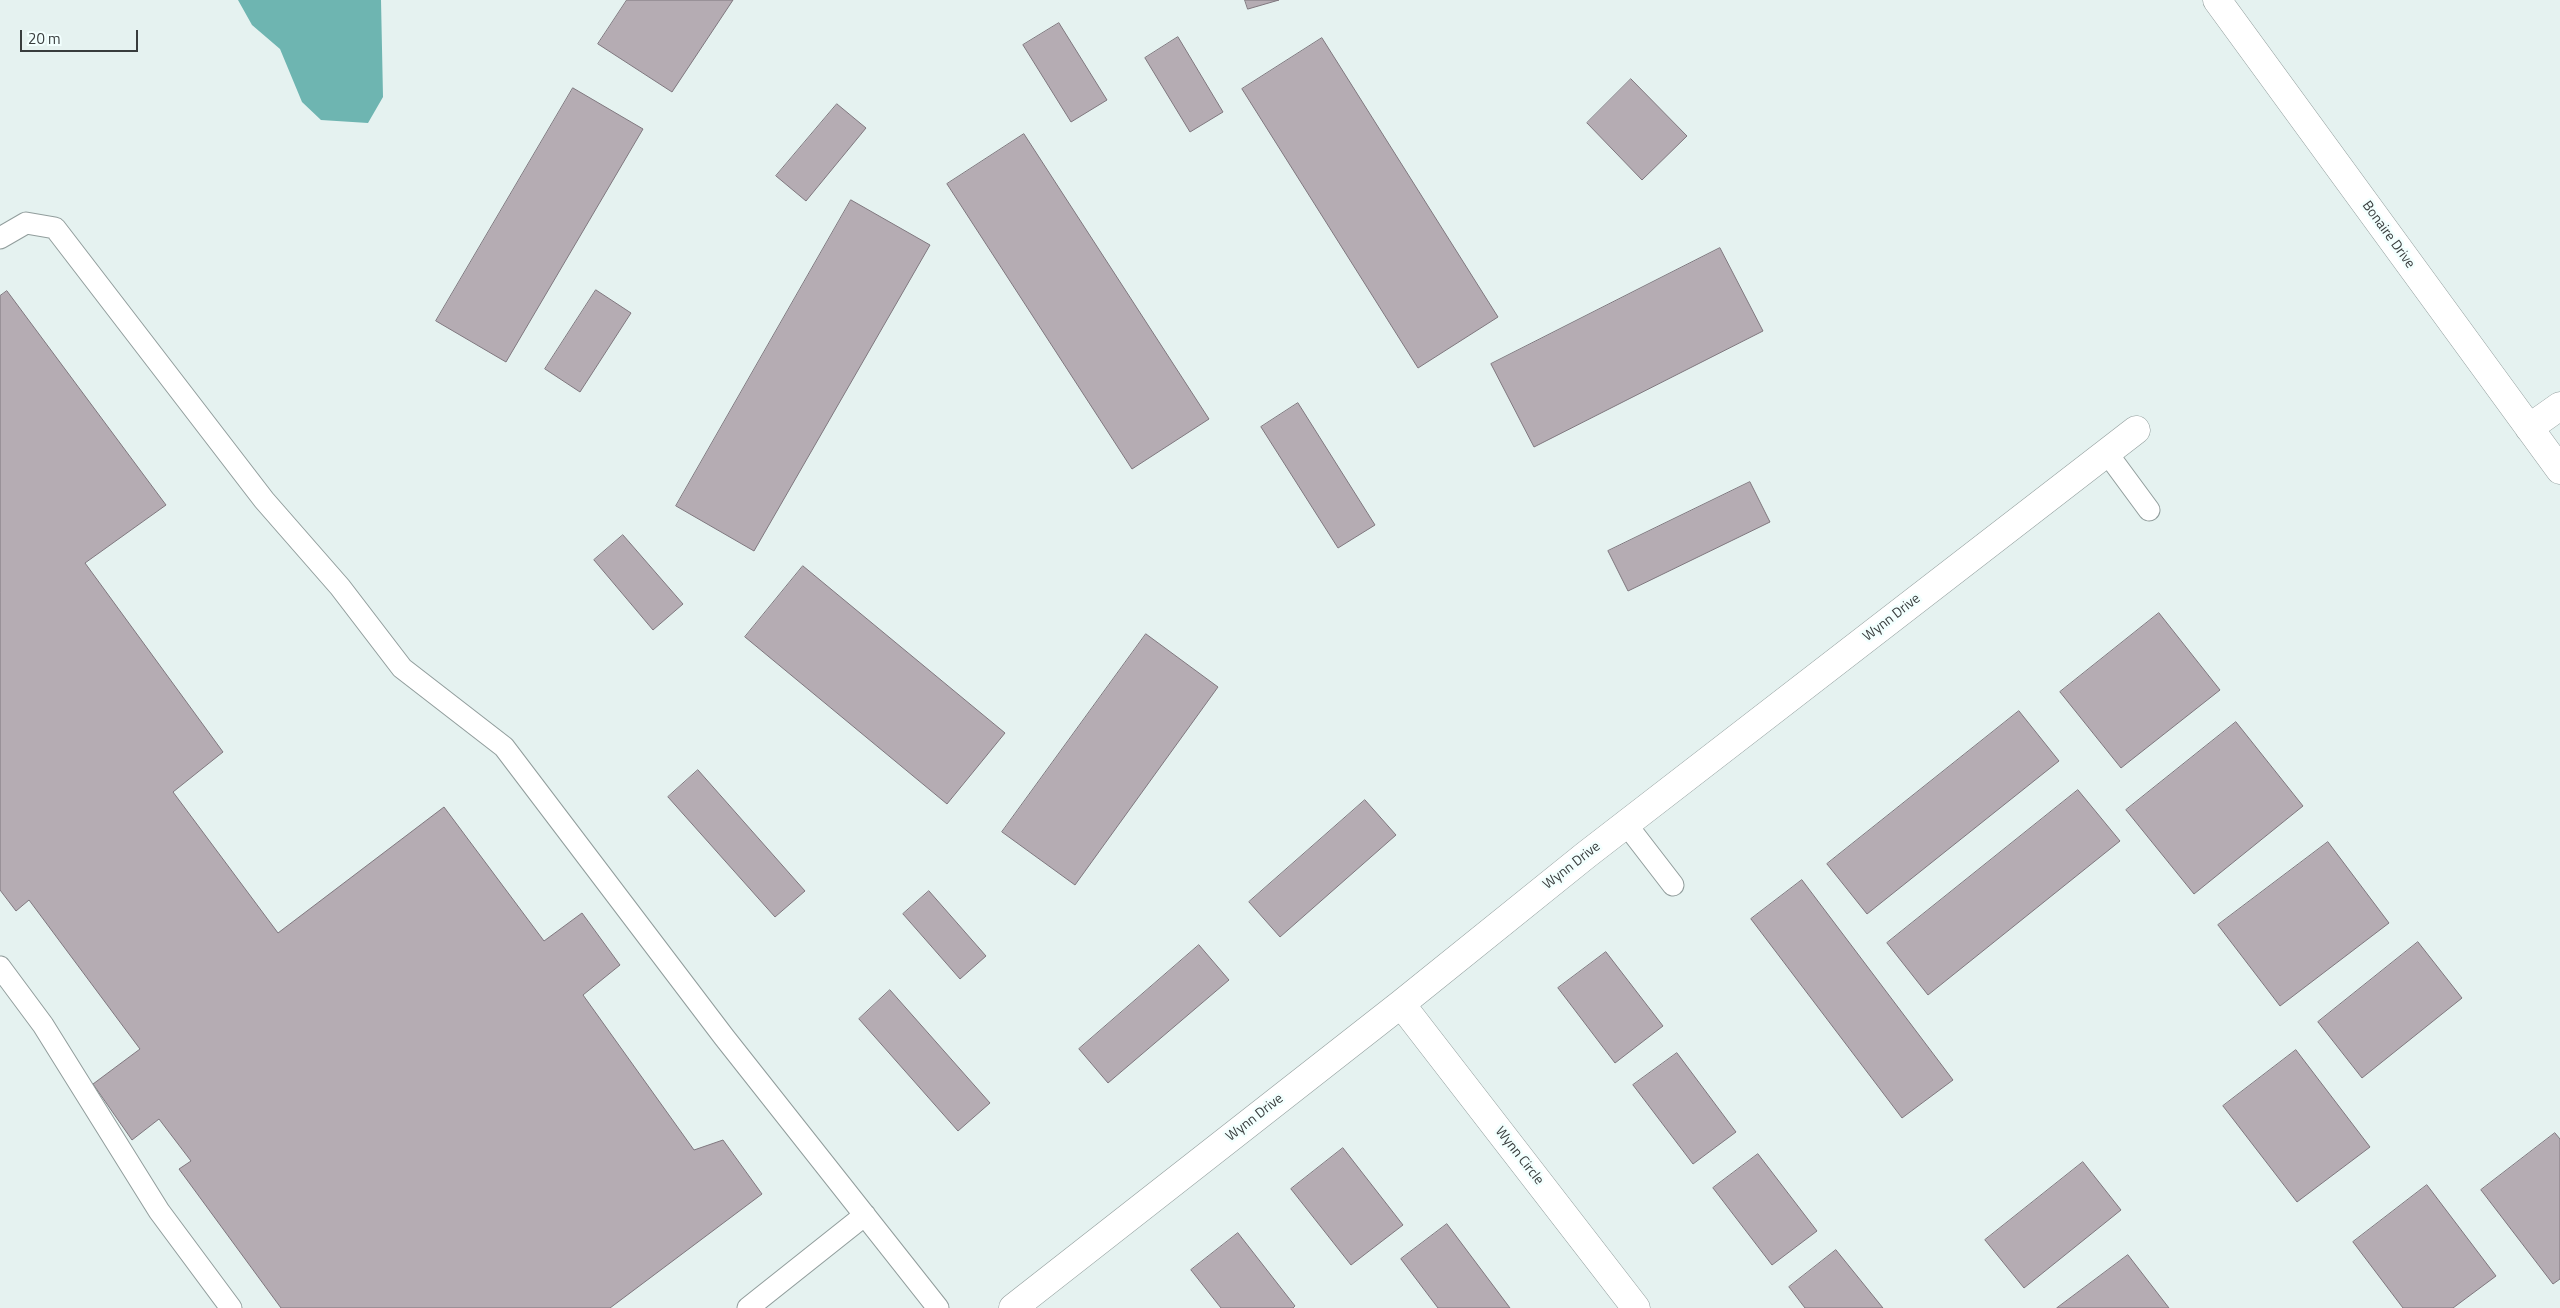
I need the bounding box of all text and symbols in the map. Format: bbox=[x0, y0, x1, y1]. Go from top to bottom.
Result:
scale bar bbox=[22, 20, 140, 52]
text: 20 m bbox=[28, 27, 61, 50]
street label: Bonaire Drive bbox=[2358, 198, 2418, 272]
street label: Wynn Drive bbox=[1860, 590, 1924, 646]
street label: Wynn Drive bbox=[1540, 838, 1604, 894]
street label: Wynn Drive bbox=[1223, 1090, 1287, 1146]
street label: Wynn Circle bbox=[1491, 1124, 1547, 1188]

